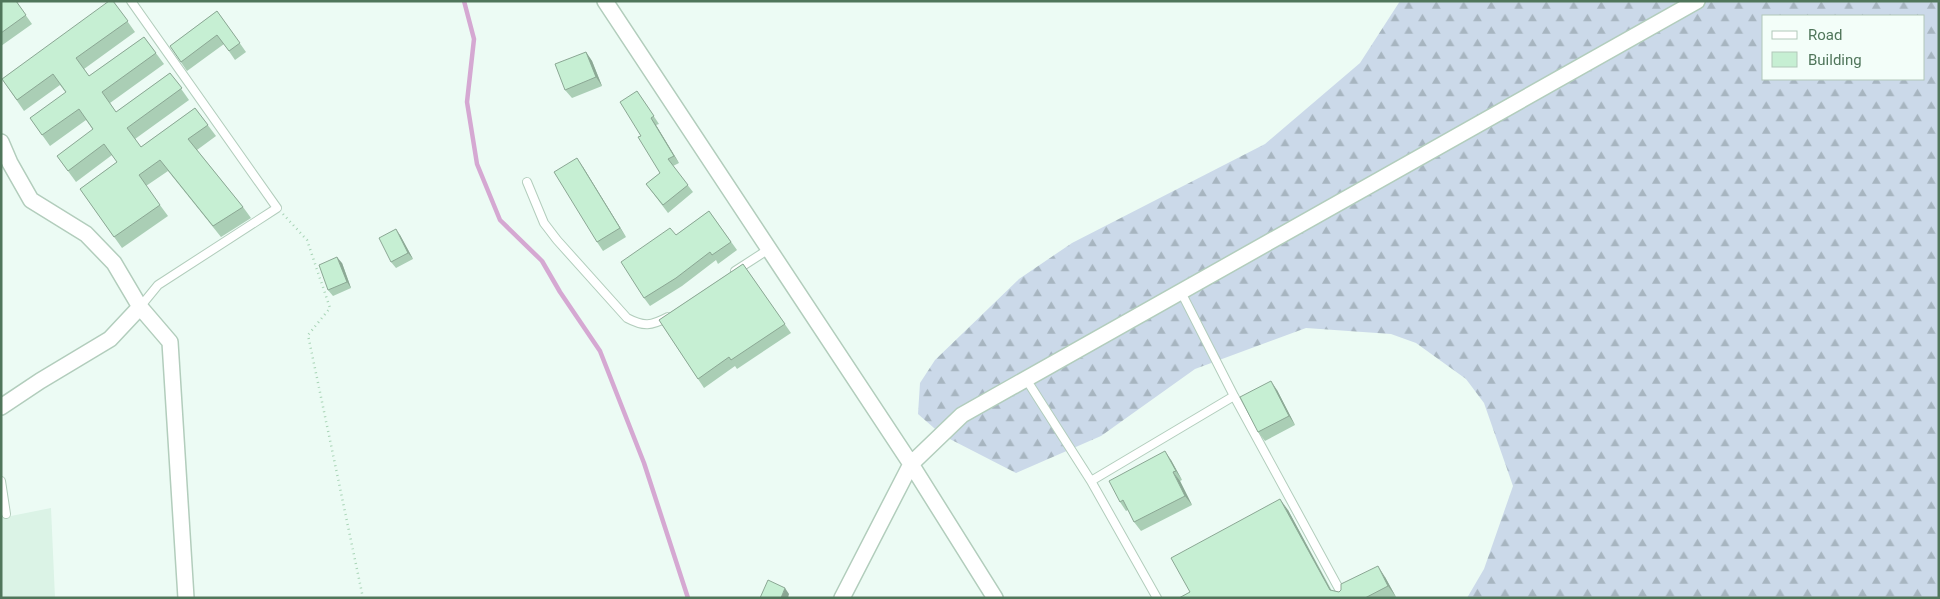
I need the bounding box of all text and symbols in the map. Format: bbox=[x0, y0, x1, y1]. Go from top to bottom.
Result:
legend bbox=[1762, 15, 1925, 80]
text: Road bbox=[1808, 26, 1842, 44]
text: Building bbox=[1808, 51, 1862, 69]

